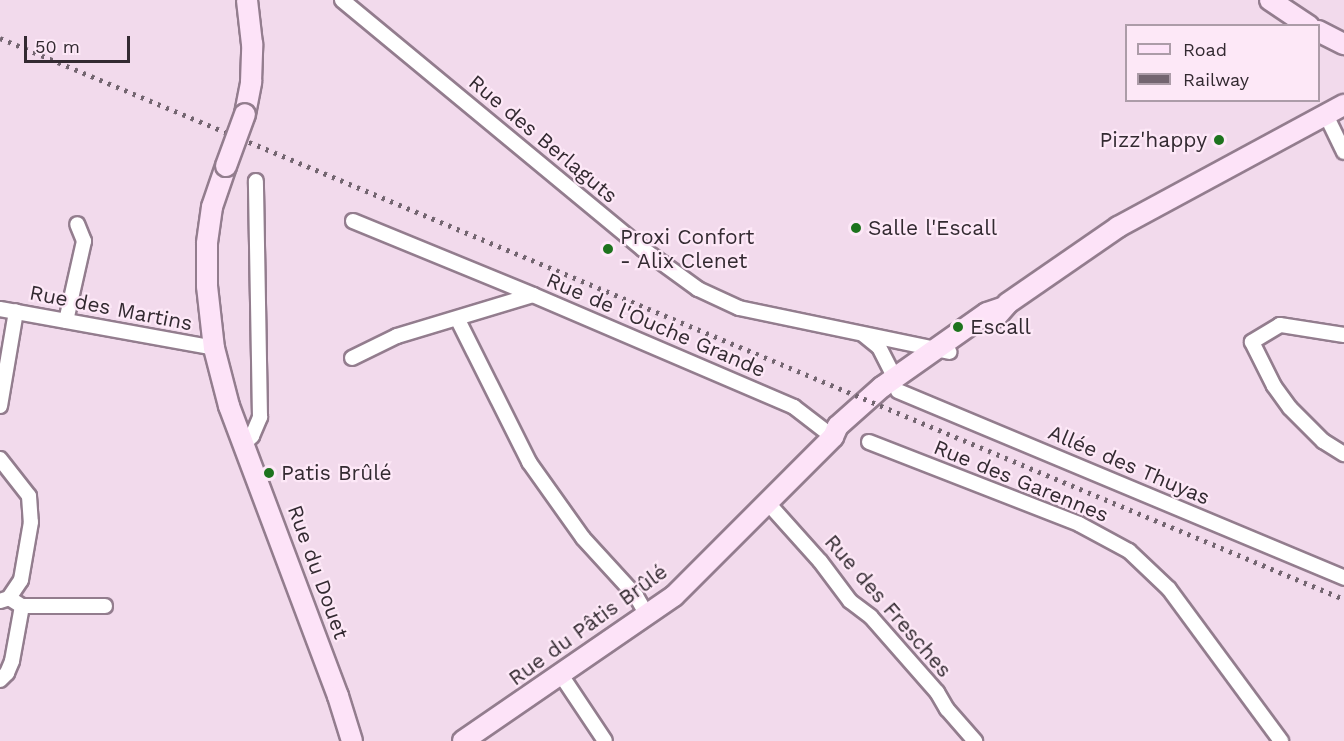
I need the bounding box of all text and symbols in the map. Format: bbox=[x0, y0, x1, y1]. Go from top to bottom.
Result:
scale bar bbox=[27, 24, 134, 62]
legend bbox=[1125, 24, 1320, 102]
text: 50 m bbox=[35, 36, 80, 57]
text: Road bbox=[1183, 39, 1227, 60]
text: Railway bbox=[1183, 69, 1249, 90]
street label: Rue des Berlaguts bbox=[464, 70, 622, 208]
place label: Pizz'happy bbox=[1100, 127, 1207, 153]
marker: Pizz'happy bbox=[1212, 133, 1226, 147]
place label: Salle l'Escall bbox=[868, 215, 997, 241]
marker: Salle l'Escall bbox=[849, 221, 863, 235]
place label: Proxi Confort - Alix Clenet bbox=[620, 224, 754, 274]
marker: Proxi Confort - Alix Clenet bbox=[601, 242, 615, 256]
street label: Rue de l'Ouche Grande bbox=[543, 267, 769, 383]
street label: Rue des Martins bbox=[27, 280, 195, 336]
place label: Escall bbox=[970, 314, 1031, 340]
marker: Escall bbox=[951, 320, 965, 334]
street label: Allée des Thuyas bbox=[1044, 420, 1214, 510]
street label: Rue des Garennes bbox=[930, 434, 1112, 528]
place label: Patis Brûlé bbox=[281, 460, 392, 486]
marker: Patis Brûlé bbox=[262, 466, 276, 480]
street label: Rue du Douet bbox=[282, 502, 354, 642]
street label: Rue des Fresches bbox=[819, 530, 957, 682]
street label: Rue du Pâtis Brûlé bbox=[504, 559, 672, 691]

